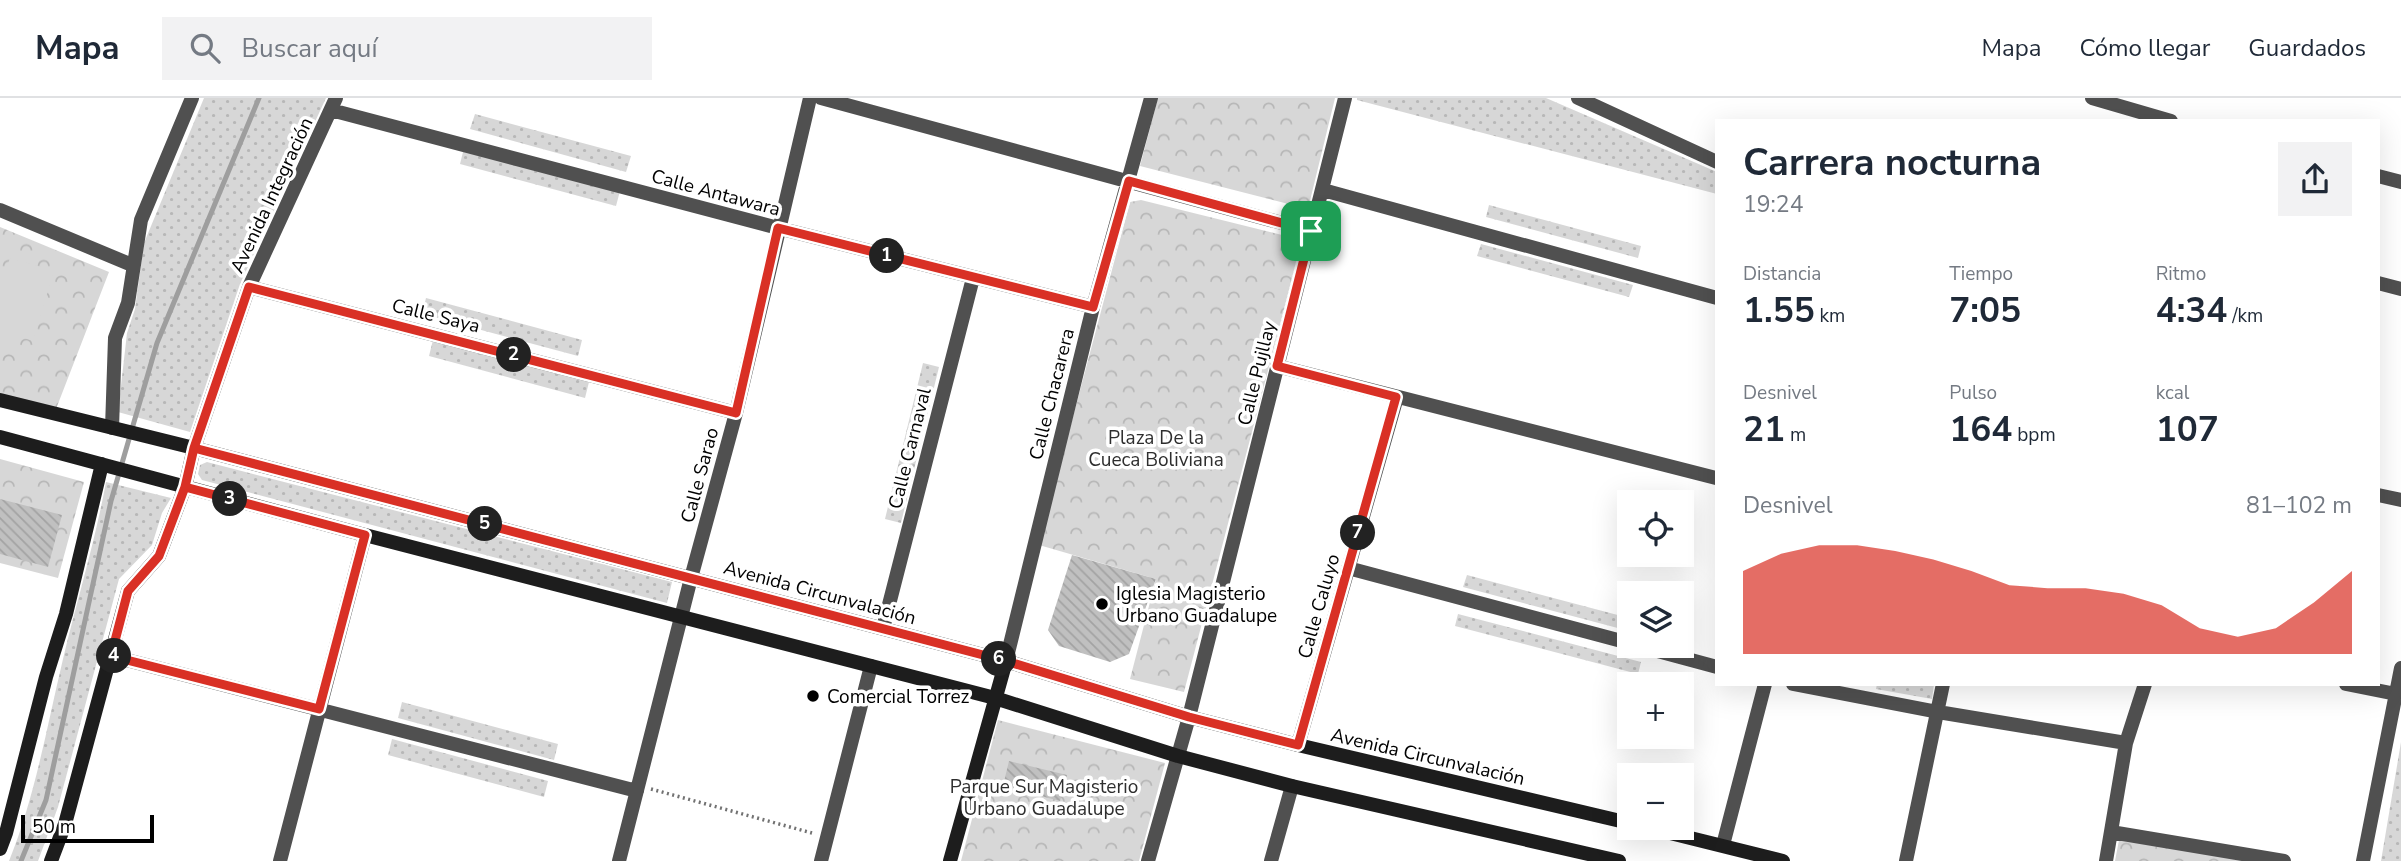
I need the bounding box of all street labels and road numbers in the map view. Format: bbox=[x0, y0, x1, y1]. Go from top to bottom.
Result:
street label: Avenida Integración bbox=[224, 113, 319, 278]
street label: Calle Antawara bbox=[648, 163, 783, 223]
street label: Calle Saya bbox=[389, 292, 483, 339]
street label: Calle Pujllay bbox=[1231, 318, 1283, 428]
street label: Calle Chacarera bbox=[1023, 326, 1081, 463]
street label: Calle Carnaval bbox=[882, 385, 938, 512]
street label: Calle Sarao bbox=[675, 425, 725, 526]
street label: Calle Caluyo bbox=[1292, 551, 1346, 662]
street label: Avenida Circunvalación bbox=[721, 555, 919, 631]
street label: Avenida Circunvalación bbox=[1328, 722, 1527, 792]

